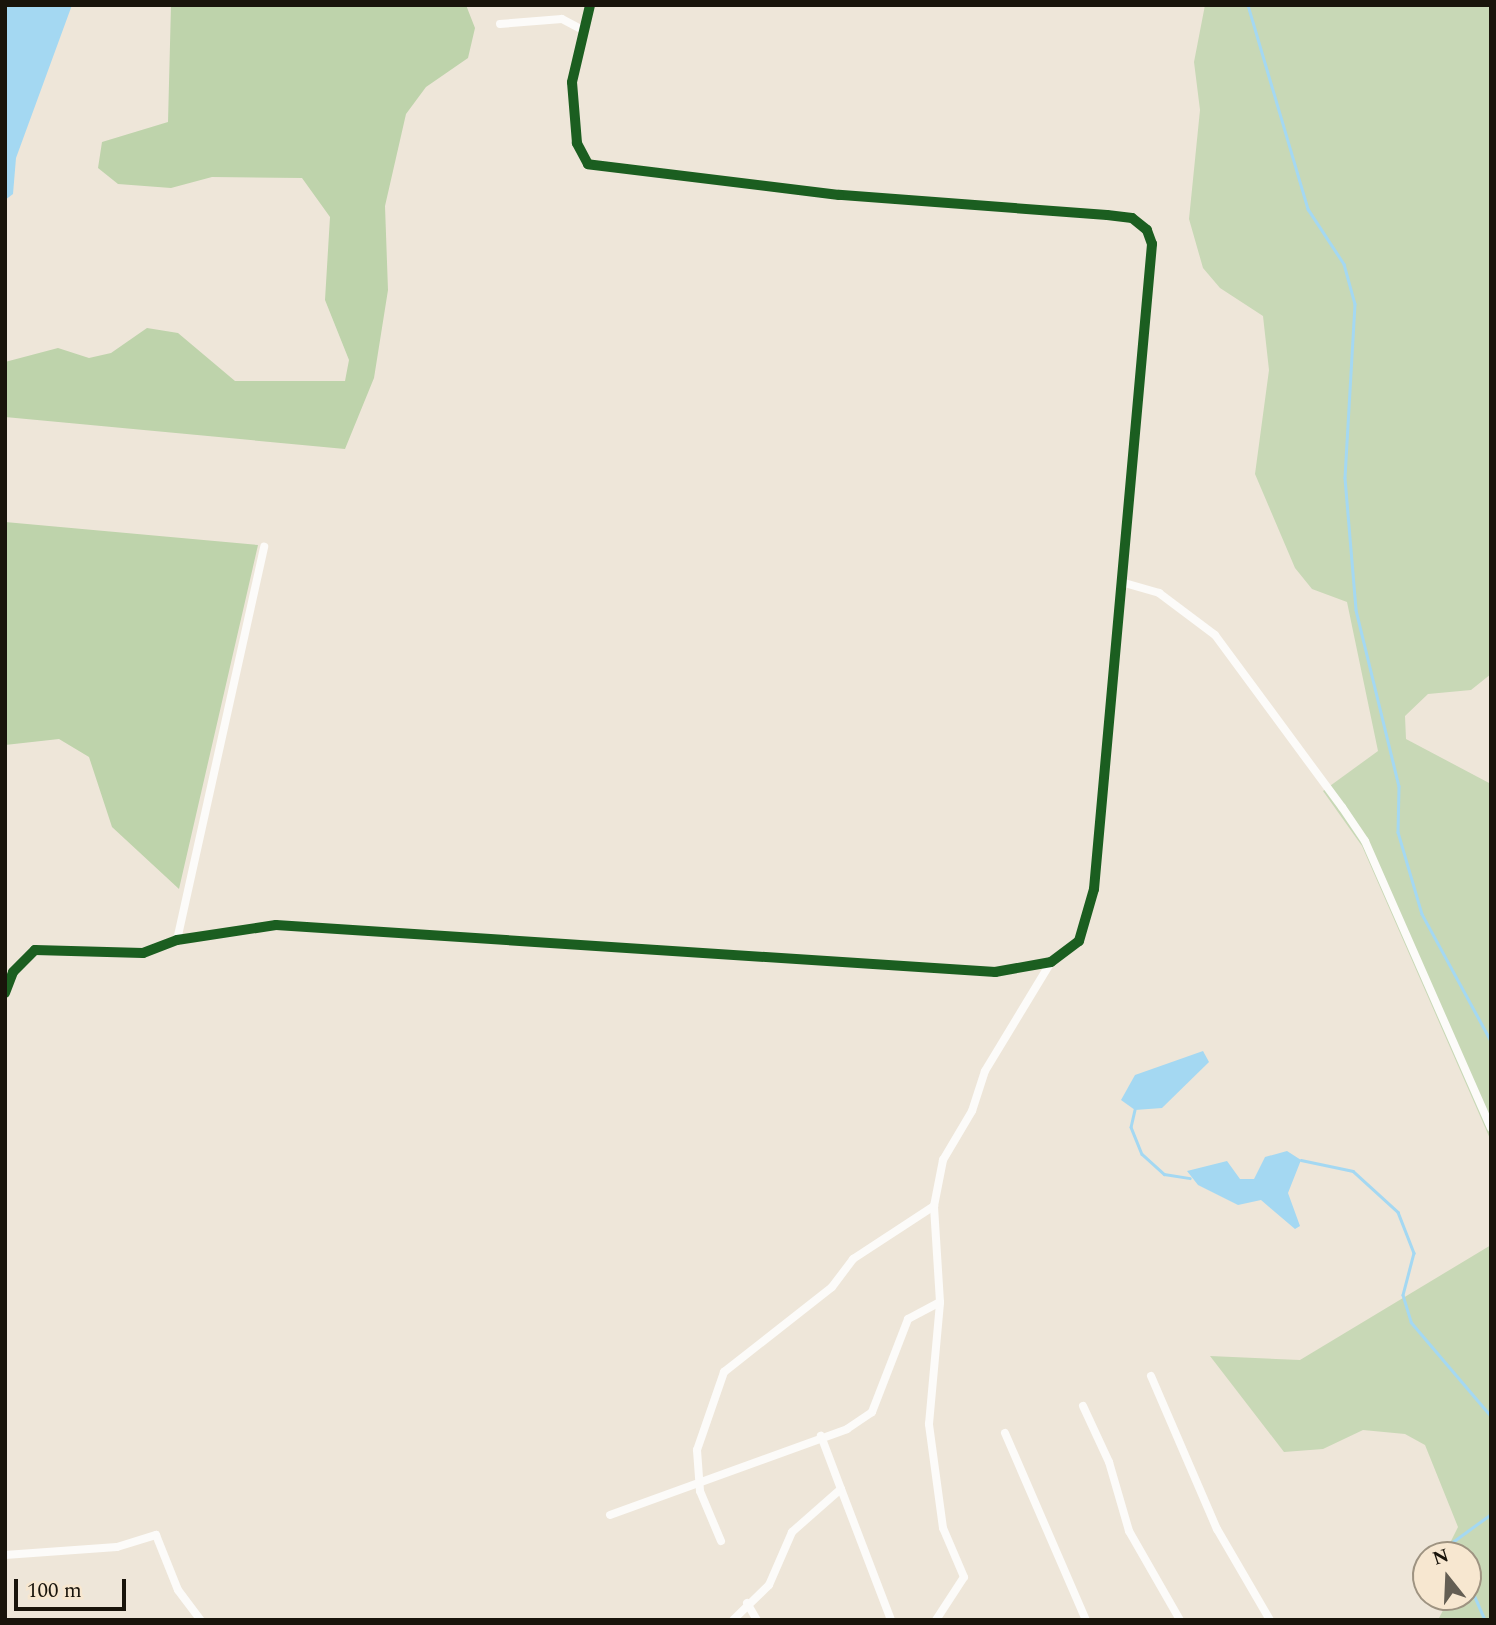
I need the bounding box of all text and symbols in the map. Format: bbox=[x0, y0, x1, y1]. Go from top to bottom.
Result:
north arrow bbox=[1412, 1541, 1482, 1611]
text: N bbox=[1429, 1541, 1453, 1574]
scale bar bbox=[18, 1566, 130, 1610]
text: 100 m bbox=[27, 1575, 82, 1607]

